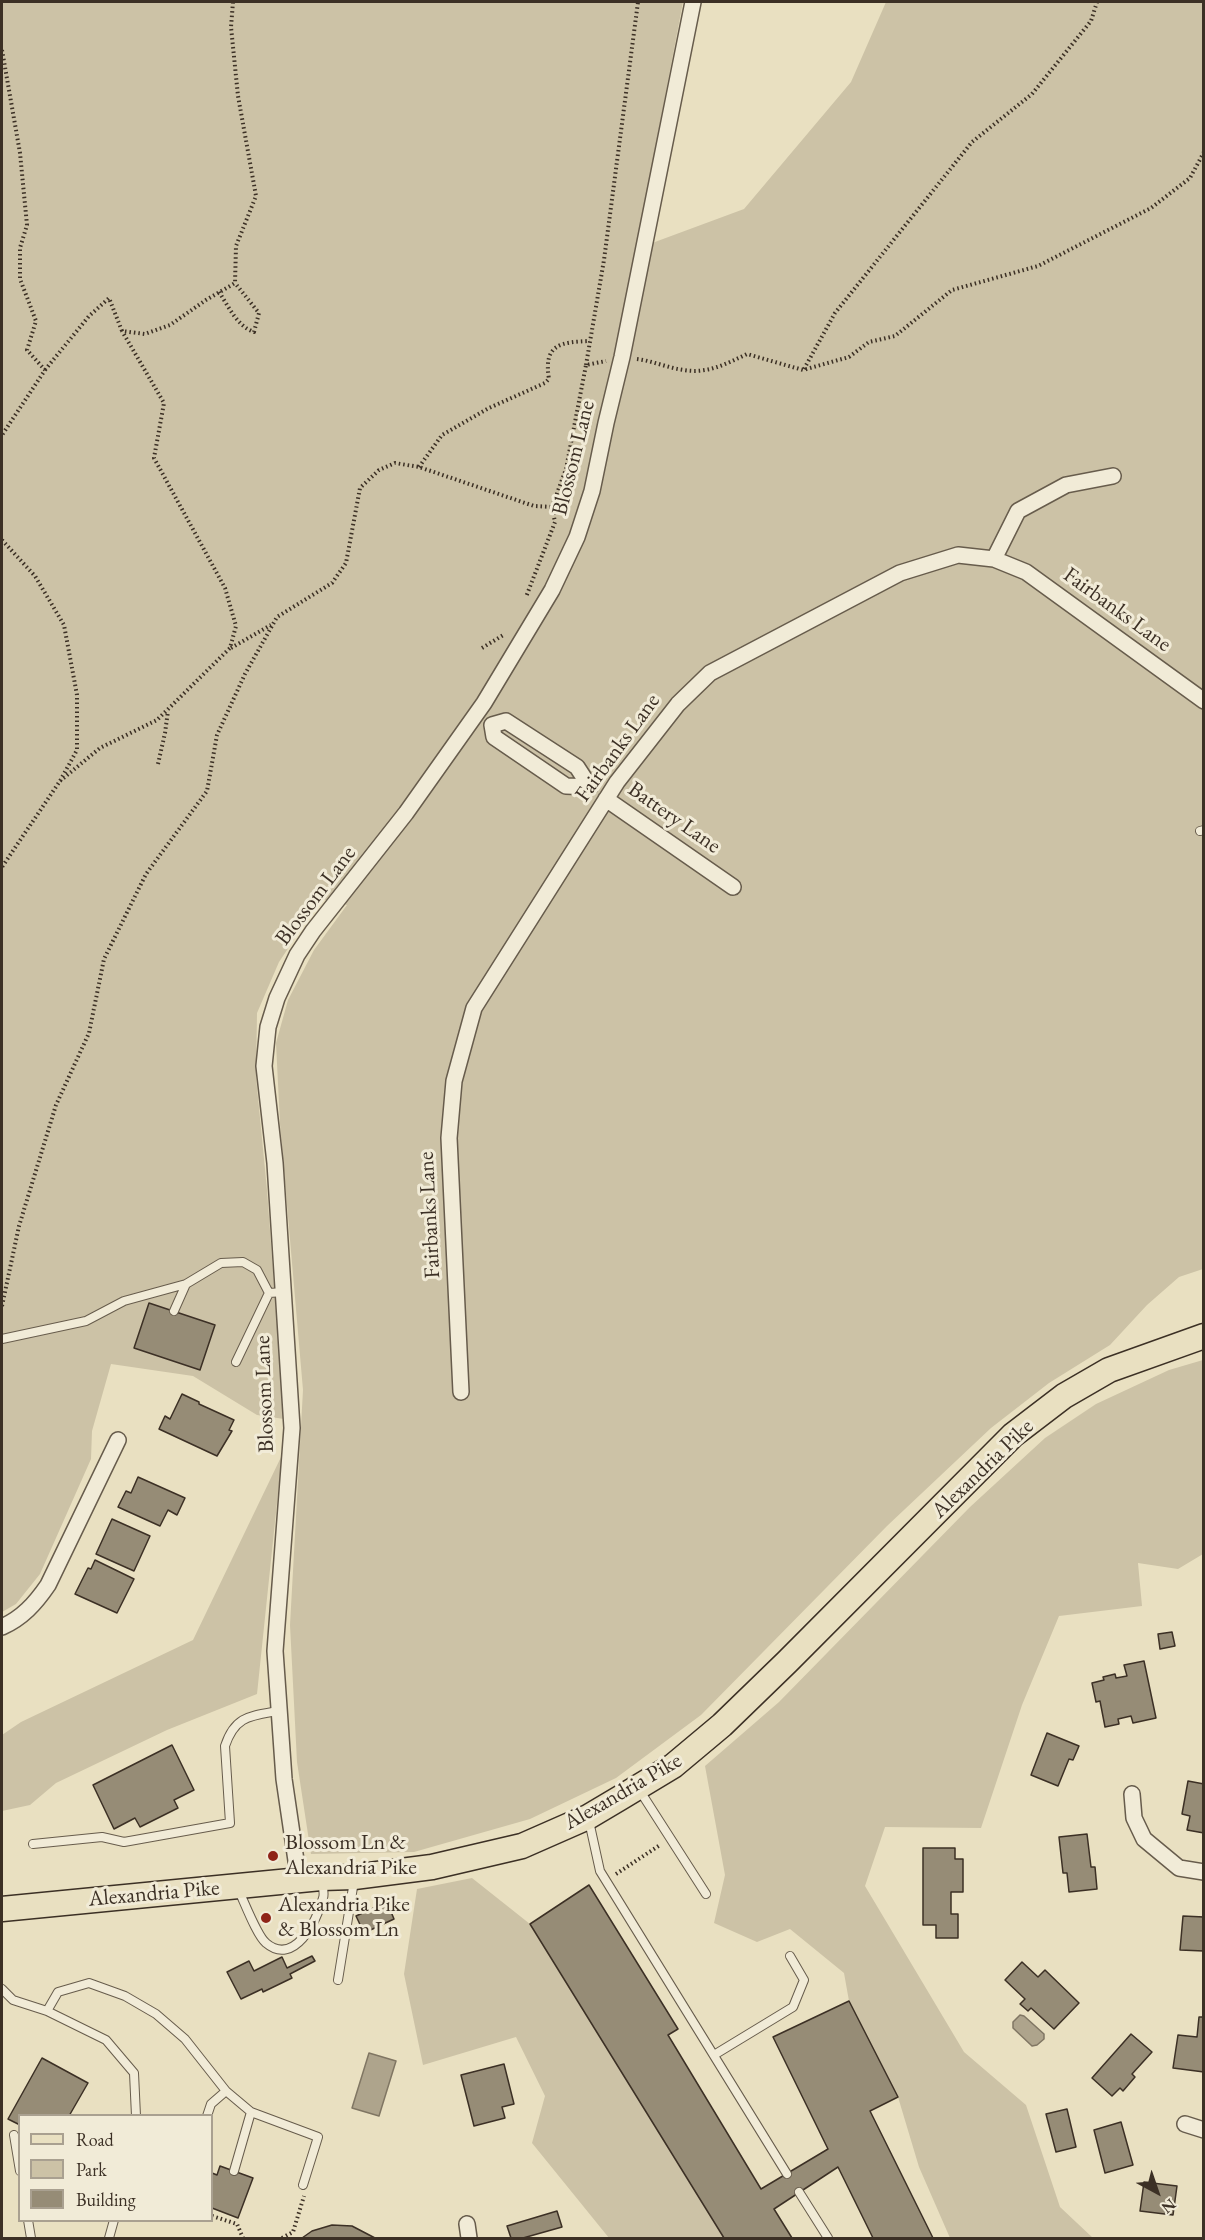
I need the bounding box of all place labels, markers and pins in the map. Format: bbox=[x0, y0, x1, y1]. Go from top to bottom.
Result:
place label: Blossom Ln & Alexandria Pike bbox=[285, 1830, 417, 1882]
marker: Blossom Ln & Alexandria Pike bbox=[266, 1849, 280, 1863]
place label: Alexandria Pike & Blossom Ln bbox=[278, 1892, 410, 1944]
marker: Alexandria Pike & Blossom Ln bbox=[259, 1911, 273, 1925]

